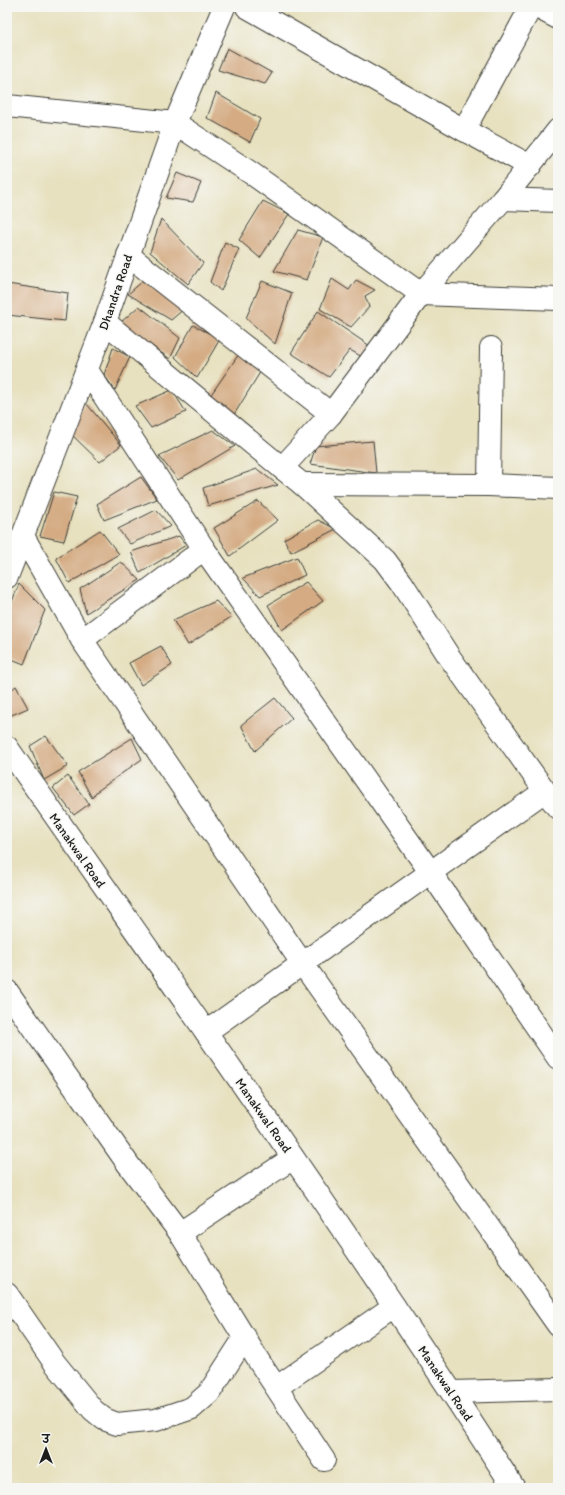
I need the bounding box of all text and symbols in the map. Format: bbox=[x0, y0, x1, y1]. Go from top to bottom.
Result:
street label: Dhandra Road bbox=[96, 252, 135, 332]
street label: Manakwal Road bbox=[46, 810, 109, 890]
street label: Manakwal Road bbox=[232, 1075, 295, 1155]
street label: Manakwal Road bbox=[415, 1343, 476, 1424]
north arrow bbox=[26, 1429, 66, 1469]
text: उ bbox=[41, 1433, 51, 1446]

